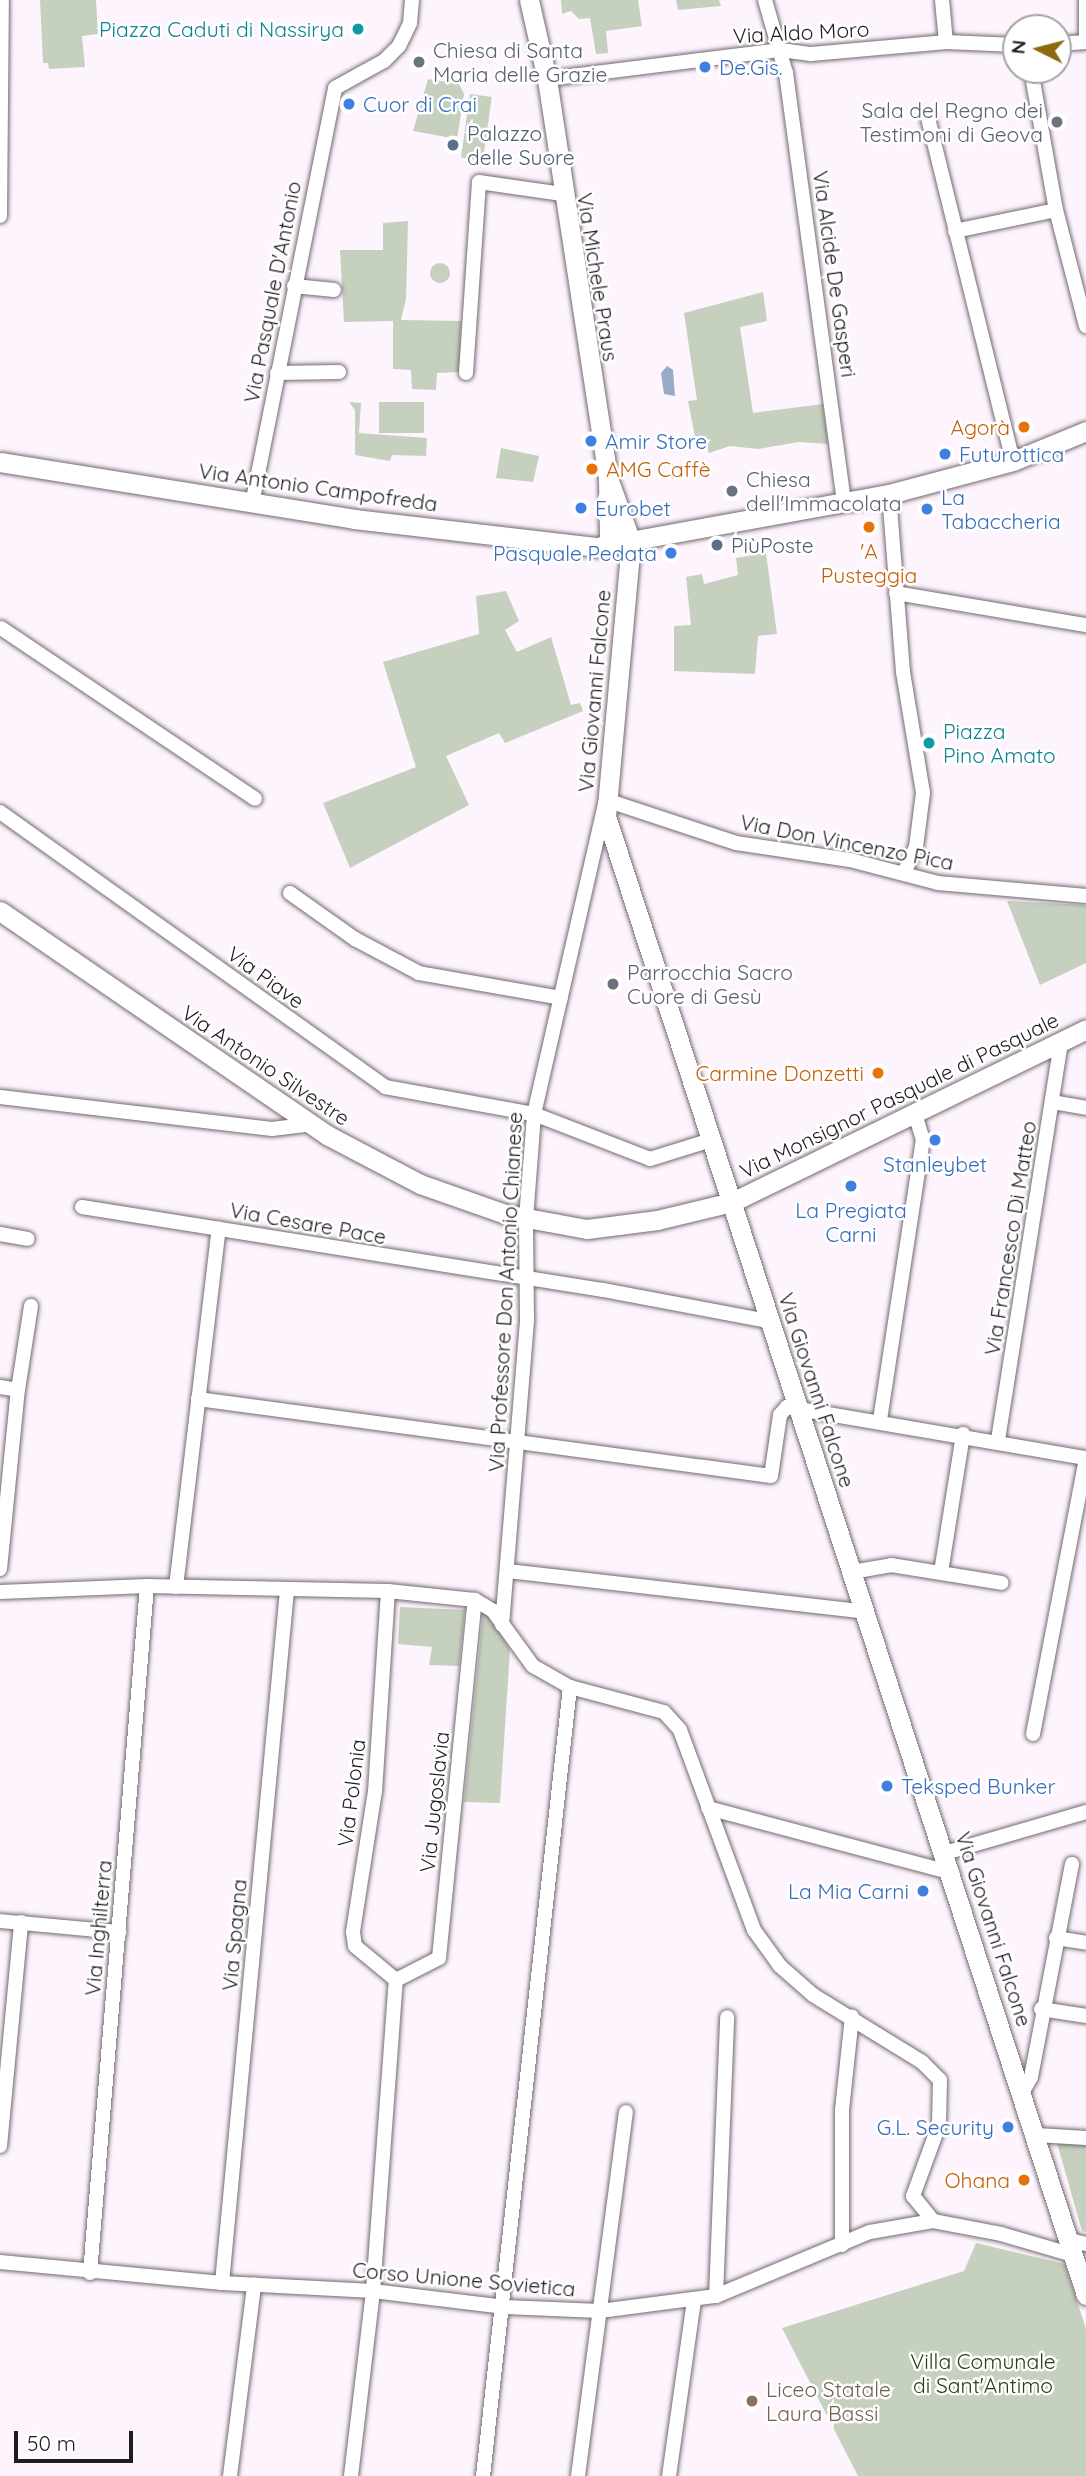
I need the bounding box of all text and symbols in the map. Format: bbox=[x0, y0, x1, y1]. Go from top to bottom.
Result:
north arrow bbox=[1002, 14, 1072, 84]
place label: Piazza Caduti di Nassirya bbox=[99, 16, 344, 42]
street label: Via Aldo Moro bbox=[732, 16, 870, 48]
marker: Piazza Caduti di Nassirya bbox=[350, 21, 366, 37]
place label: Chiesa di Santa Maria delle Grazie bbox=[433, 37, 607, 87]
text: N bbox=[1005, 39, 1031, 55]
marker: Chiesa di Santa Maria delle Grazie bbox=[411, 54, 427, 70]
place label: De.Gis. bbox=[719, 54, 783, 80]
marker: De.Gis. bbox=[697, 59, 713, 75]
place label: Cuor di Crai bbox=[363, 91, 477, 117]
marker: Cuor di Crai bbox=[341, 96, 357, 112]
place label: Sala del Regno dei Testimoni di Geova bbox=[860, 97, 1043, 147]
marker: Sala del Regno dei Testimoni di Geova bbox=[1049, 114, 1065, 130]
place label: Palazzo delle Suore bbox=[467, 120, 575, 170]
marker: Palazzo delle Suore bbox=[445, 137, 461, 153]
street label: Via Alcide De Gasperi bbox=[808, 169, 862, 379]
street label: Via Pasquale D'Antonio bbox=[238, 179, 306, 405]
street label: Via Michele Praus bbox=[572, 191, 624, 363]
place label: Agorà bbox=[950, 414, 1010, 440]
marker: Agorà bbox=[1016, 419, 1032, 435]
place label: Amir Store bbox=[605, 428, 707, 454]
marker: Amir Store bbox=[583, 433, 599, 449]
place label: Futurottica bbox=[959, 441, 1064, 467]
marker: Futurottica bbox=[937, 446, 953, 462]
place label: AMG Caffè bbox=[606, 456, 711, 482]
street label: Via Antonio Campofreda bbox=[197, 458, 439, 516]
marker: AMG Caffè bbox=[584, 461, 600, 477]
place label: Chiesa dell'Immacolata bbox=[746, 466, 902, 516]
marker: Chiesa dell'Immacolata bbox=[724, 483, 740, 499]
place label: La Tabaccheria bbox=[941, 484, 1061, 534]
place label: Eurobet bbox=[595, 495, 671, 521]
marker: Eurobet bbox=[573, 500, 589, 516]
marker: La Tabaccheria bbox=[919, 501, 935, 517]
marker: 'A Pusteggia bbox=[861, 519, 877, 535]
place label: PiùPoste bbox=[731, 532, 814, 558]
marker: PiùPoste bbox=[709, 537, 725, 553]
place label: 'A Pusteggia bbox=[821, 538, 917, 588]
place label: Pasquale Pedata bbox=[493, 540, 657, 566]
marker: Pasquale Pedata bbox=[663, 545, 679, 561]
street label: Via Giovanni Falcone bbox=[573, 589, 615, 793]
place label: Piazza Pino Amato bbox=[943, 718, 1056, 768]
marker: Piazza Pino Amato bbox=[921, 735, 937, 751]
street label: Via Don Vincenzo Pica bbox=[738, 809, 956, 875]
street label: Via Piave bbox=[222, 941, 310, 1013]
place label: Parrocchia Sacro Cuore di Gesù bbox=[627, 959, 793, 1009]
marker: Parrocchia Sacro Cuore di Gesù bbox=[605, 976, 621, 992]
street label: Via Antonio Silvestre bbox=[177, 999, 355, 1131]
street label: Via Monsignor Pasquale di Pasquale bbox=[735, 1007, 1063, 1183]
place label: Carmine Donzetti bbox=[696, 1060, 864, 1086]
marker: Carmine Donzetti bbox=[870, 1065, 886, 1081]
street label: Via Professore Don Antonio Chianese bbox=[483, 1111, 527, 1473]
street label: Via Francesco Di Matteo bbox=[979, 1119, 1041, 1357]
marker: Stanleybet bbox=[927, 1132, 943, 1148]
place label: Stanleybet bbox=[883, 1151, 987, 1177]
marker: La Pregiata Carni bbox=[843, 1178, 859, 1194]
street label: Via Cesare Pace bbox=[228, 1197, 388, 1249]
place label: La Pregiata Carni bbox=[795, 1197, 907, 1247]
street label: Via Giovanni Falcone bbox=[774, 1289, 860, 1491]
street label: Via Jugoslavia bbox=[414, 1730, 454, 1874]
street label: Via Polonia bbox=[332, 1738, 370, 1848]
place label: Teksped Bunker bbox=[901, 1773, 1056, 1799]
marker: Teksped Bunker bbox=[879, 1778, 895, 1794]
street label: Via Giovanni Falcone bbox=[951, 1828, 1037, 2030]
street label: Via Inghilterra bbox=[80, 1859, 116, 1997]
street label: Via Spagna bbox=[217, 1878, 251, 1992]
place label: La Mia Carni bbox=[788, 1878, 909, 1904]
marker: La Mia Carni bbox=[915, 1883, 931, 1899]
place label: G.L. Security bbox=[877, 2114, 994, 2140]
marker: G.L. Security bbox=[1000, 2119, 1016, 2135]
place label: Ohana bbox=[944, 2167, 1010, 2193]
marker: Ohana bbox=[1016, 2172, 1032, 2188]
street label: Corso Unione Sovietica bbox=[351, 2257, 577, 2301]
park label: Villa Comunale di Sant'Antimo bbox=[910, 2348, 1056, 2398]
place label: Liceo Statale Laura Bassi bbox=[766, 2376, 891, 2426]
marker: Liceo Statale Laura Bassi bbox=[744, 2393, 760, 2409]
scale bar bbox=[18, 2416, 136, 2460]
text: 50 m bbox=[27, 2430, 76, 2456]

